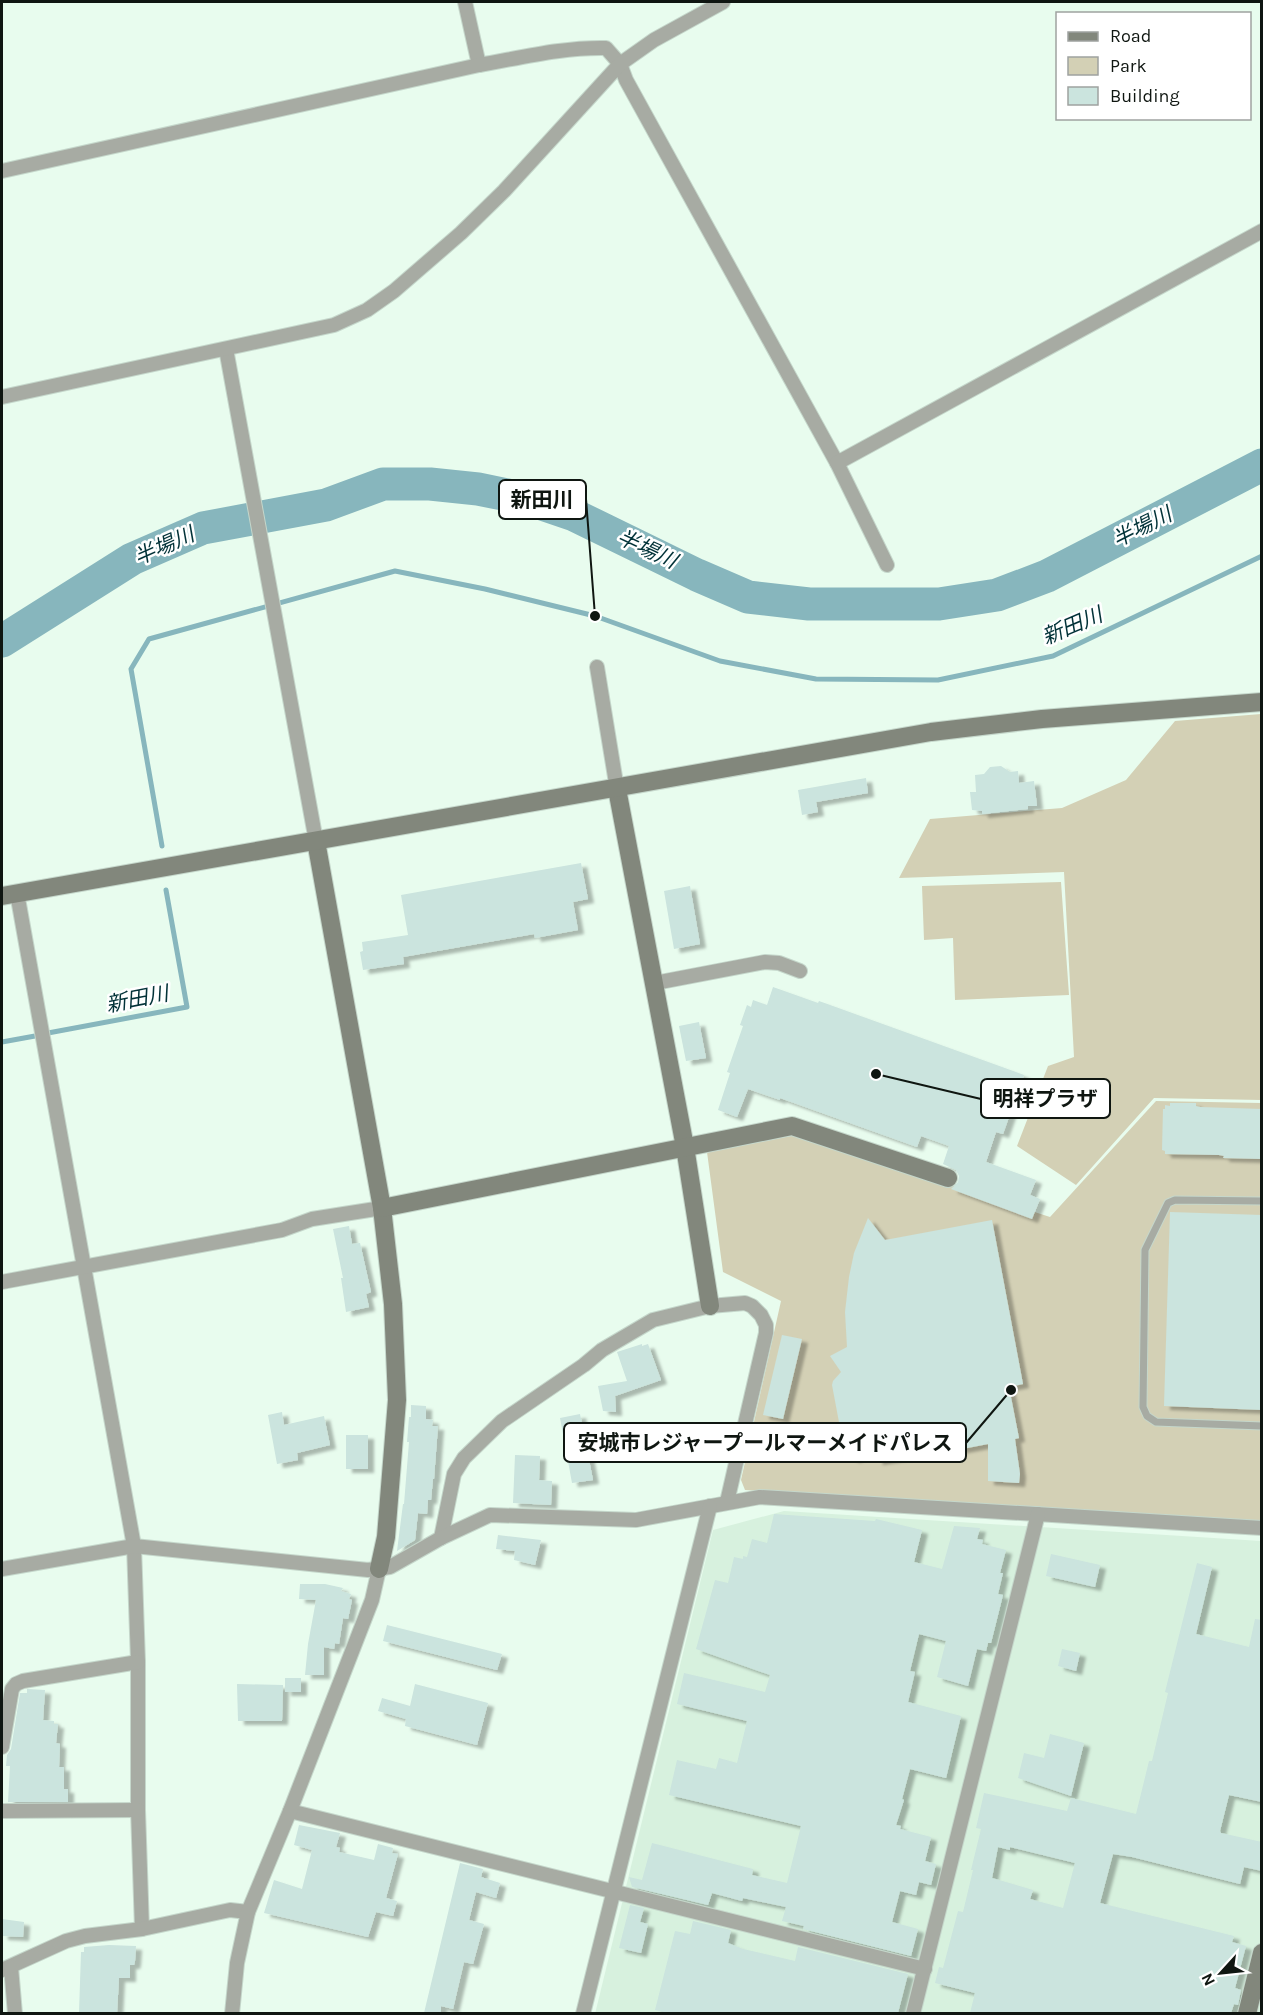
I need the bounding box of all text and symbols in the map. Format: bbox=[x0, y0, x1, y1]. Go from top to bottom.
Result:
legend bbox=[1056, 12, 1251, 120]
text: Road bbox=[1110, 25, 1151, 47]
text: Park bbox=[1110, 55, 1147, 77]
text: Building bbox=[1110, 85, 1180, 107]
callout: 新田川 bbox=[499, 480, 586, 519]
text: 新田川 bbox=[511, 488, 574, 512]
water label: 半場川 bbox=[1108, 501, 1177, 552]
water label: 半場川 bbox=[130, 521, 199, 570]
water label: 半場川 bbox=[613, 525, 682, 574]
water label: 新田川 bbox=[1038, 602, 1108, 649]
water label: 新田川 bbox=[104, 981, 172, 1017]
callout: 明祥プラザ bbox=[981, 1079, 1110, 1118]
text: 明祥プラザ bbox=[993, 1087, 1098, 1111]
callout: 安城市レジャープールマーメイドパレス bbox=[564, 1423, 966, 1462]
text: 安城市レジャープールマーメイドパレス bbox=[578, 1431, 952, 1455]
north arrow bbox=[1191, 1943, 1251, 2003]
text: N bbox=[1197, 1970, 1219, 1989]

